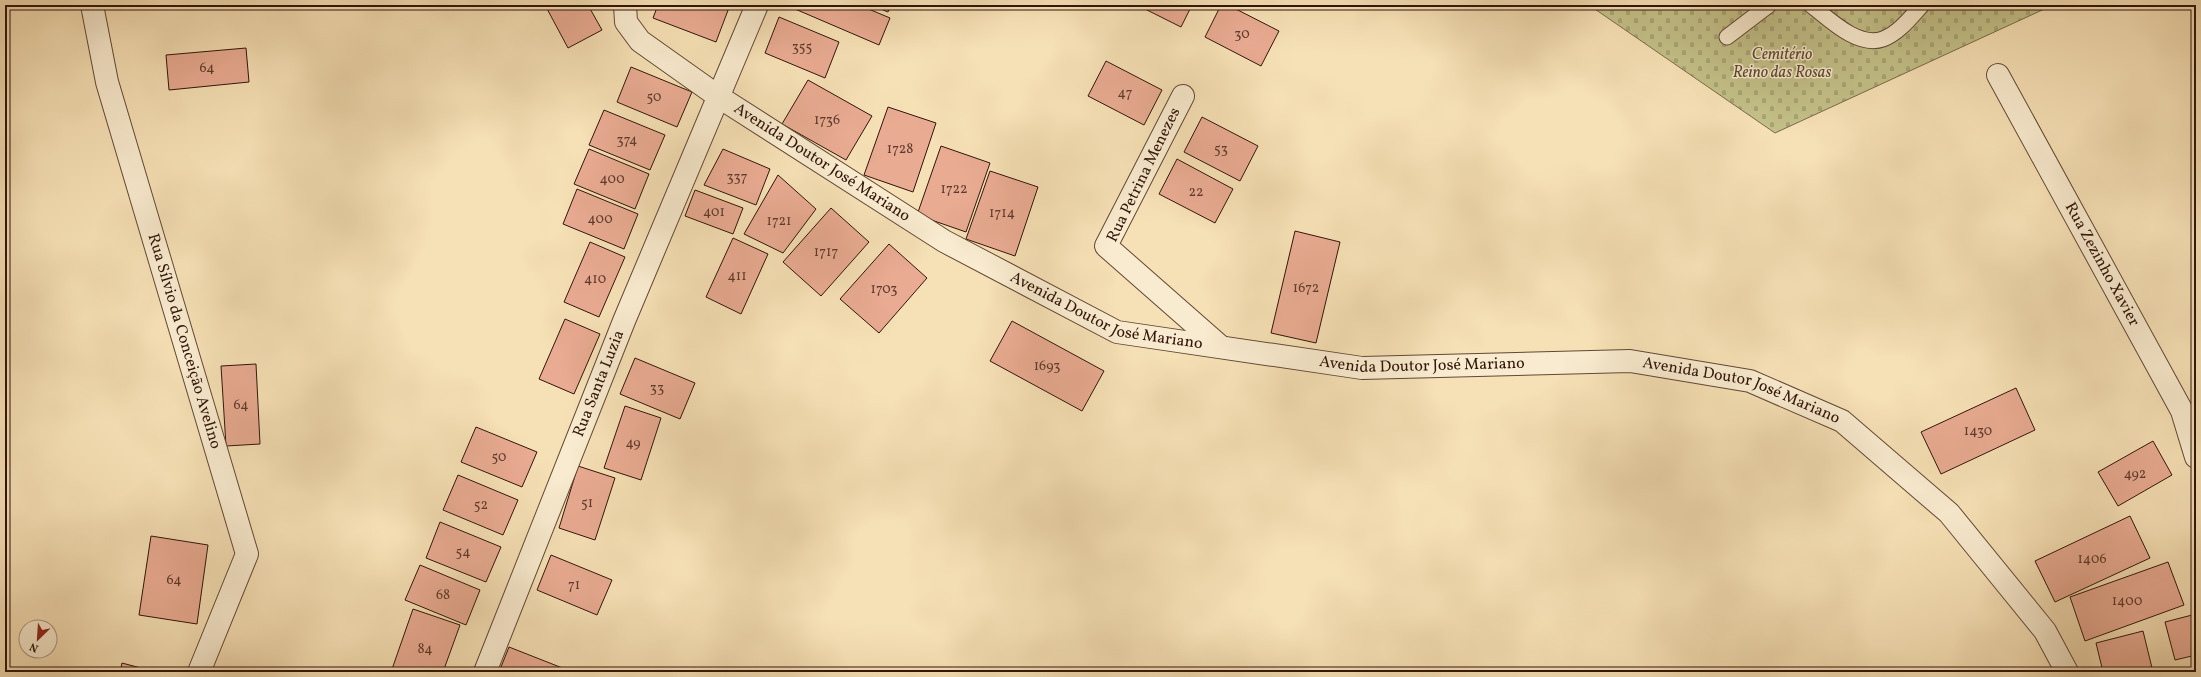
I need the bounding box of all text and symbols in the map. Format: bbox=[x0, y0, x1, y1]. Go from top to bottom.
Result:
house number: 30 bbox=[1234, 25, 1250, 44]
house number: 355 bbox=[792, 38, 812, 57]
park label: Cemitério Reino das Rosas bbox=[1733, 44, 1831, 84]
house number: 64 bbox=[199, 59, 215, 78]
house number: 47 bbox=[1117, 84, 1133, 103]
house number: 50 bbox=[647, 88, 661, 107]
street label: Avenida Doutor José Mariano bbox=[729, 98, 914, 228]
street label: Rua Petrina Menezes bbox=[1102, 104, 1186, 246]
house number: 1736 bbox=[814, 111, 840, 130]
house number: 374 bbox=[617, 131, 637, 150]
house number: 1728 bbox=[887, 140, 913, 159]
house number: 53 bbox=[1214, 140, 1228, 159]
house number: 337 bbox=[726, 168, 748, 187]
house number: 400 bbox=[599, 170, 625, 189]
house number: 1722 bbox=[941, 180, 967, 199]
house number: 22 bbox=[1188, 183, 1204, 202]
street label: Rua Zezinho Xavier bbox=[2059, 199, 2145, 331]
house number: 401 bbox=[703, 203, 725, 222]
house number: 1714 bbox=[989, 204, 1015, 223]
house number: 400 bbox=[587, 210, 613, 229]
house number: 1721 bbox=[767, 212, 791, 231]
street label: Rua Sílvio da Conceição Avelino bbox=[142, 231, 226, 452]
house number: 1717 bbox=[814, 243, 838, 262]
house number: 411 bbox=[727, 267, 747, 286]
street label: Avenida Doutor José Mariano bbox=[1006, 267, 1204, 355]
house number: 410 bbox=[584, 270, 606, 289]
house number: 1672 bbox=[1293, 279, 1319, 298]
house number: 1703 bbox=[871, 280, 897, 299]
street label: Rua Santa Luzia bbox=[568, 327, 630, 440]
street label: Avenida Doutor José Mariano bbox=[1318, 351, 1525, 379]
street label: Avenida Doutor José Mariano bbox=[1641, 352, 1843, 430]
house number: 1693 bbox=[1034, 357, 1060, 376]
house number: 33 bbox=[650, 379, 664, 398]
house number: 64 bbox=[233, 396, 249, 415]
house number: 1430 bbox=[1964, 422, 1992, 441]
house number: 49 bbox=[625, 434, 641, 453]
house number: 50 bbox=[492, 448, 506, 467]
house number: 492 bbox=[2124, 465, 2146, 484]
house number: 51 bbox=[581, 494, 593, 513]
house number: 52 bbox=[474, 496, 488, 515]
house number: 54 bbox=[455, 543, 471, 562]
house number: 1406 bbox=[2077, 550, 2107, 569]
house number: 64 bbox=[166, 571, 182, 590]
house number: 71 bbox=[568, 576, 580, 595]
house number: 68 bbox=[436, 586, 450, 605]
house number: 1400 bbox=[2112, 592, 2142, 611]
north arrow bbox=[18, 619, 58, 659]
text: N bbox=[28, 638, 41, 655]
house number: 84 bbox=[417, 640, 433, 659]

